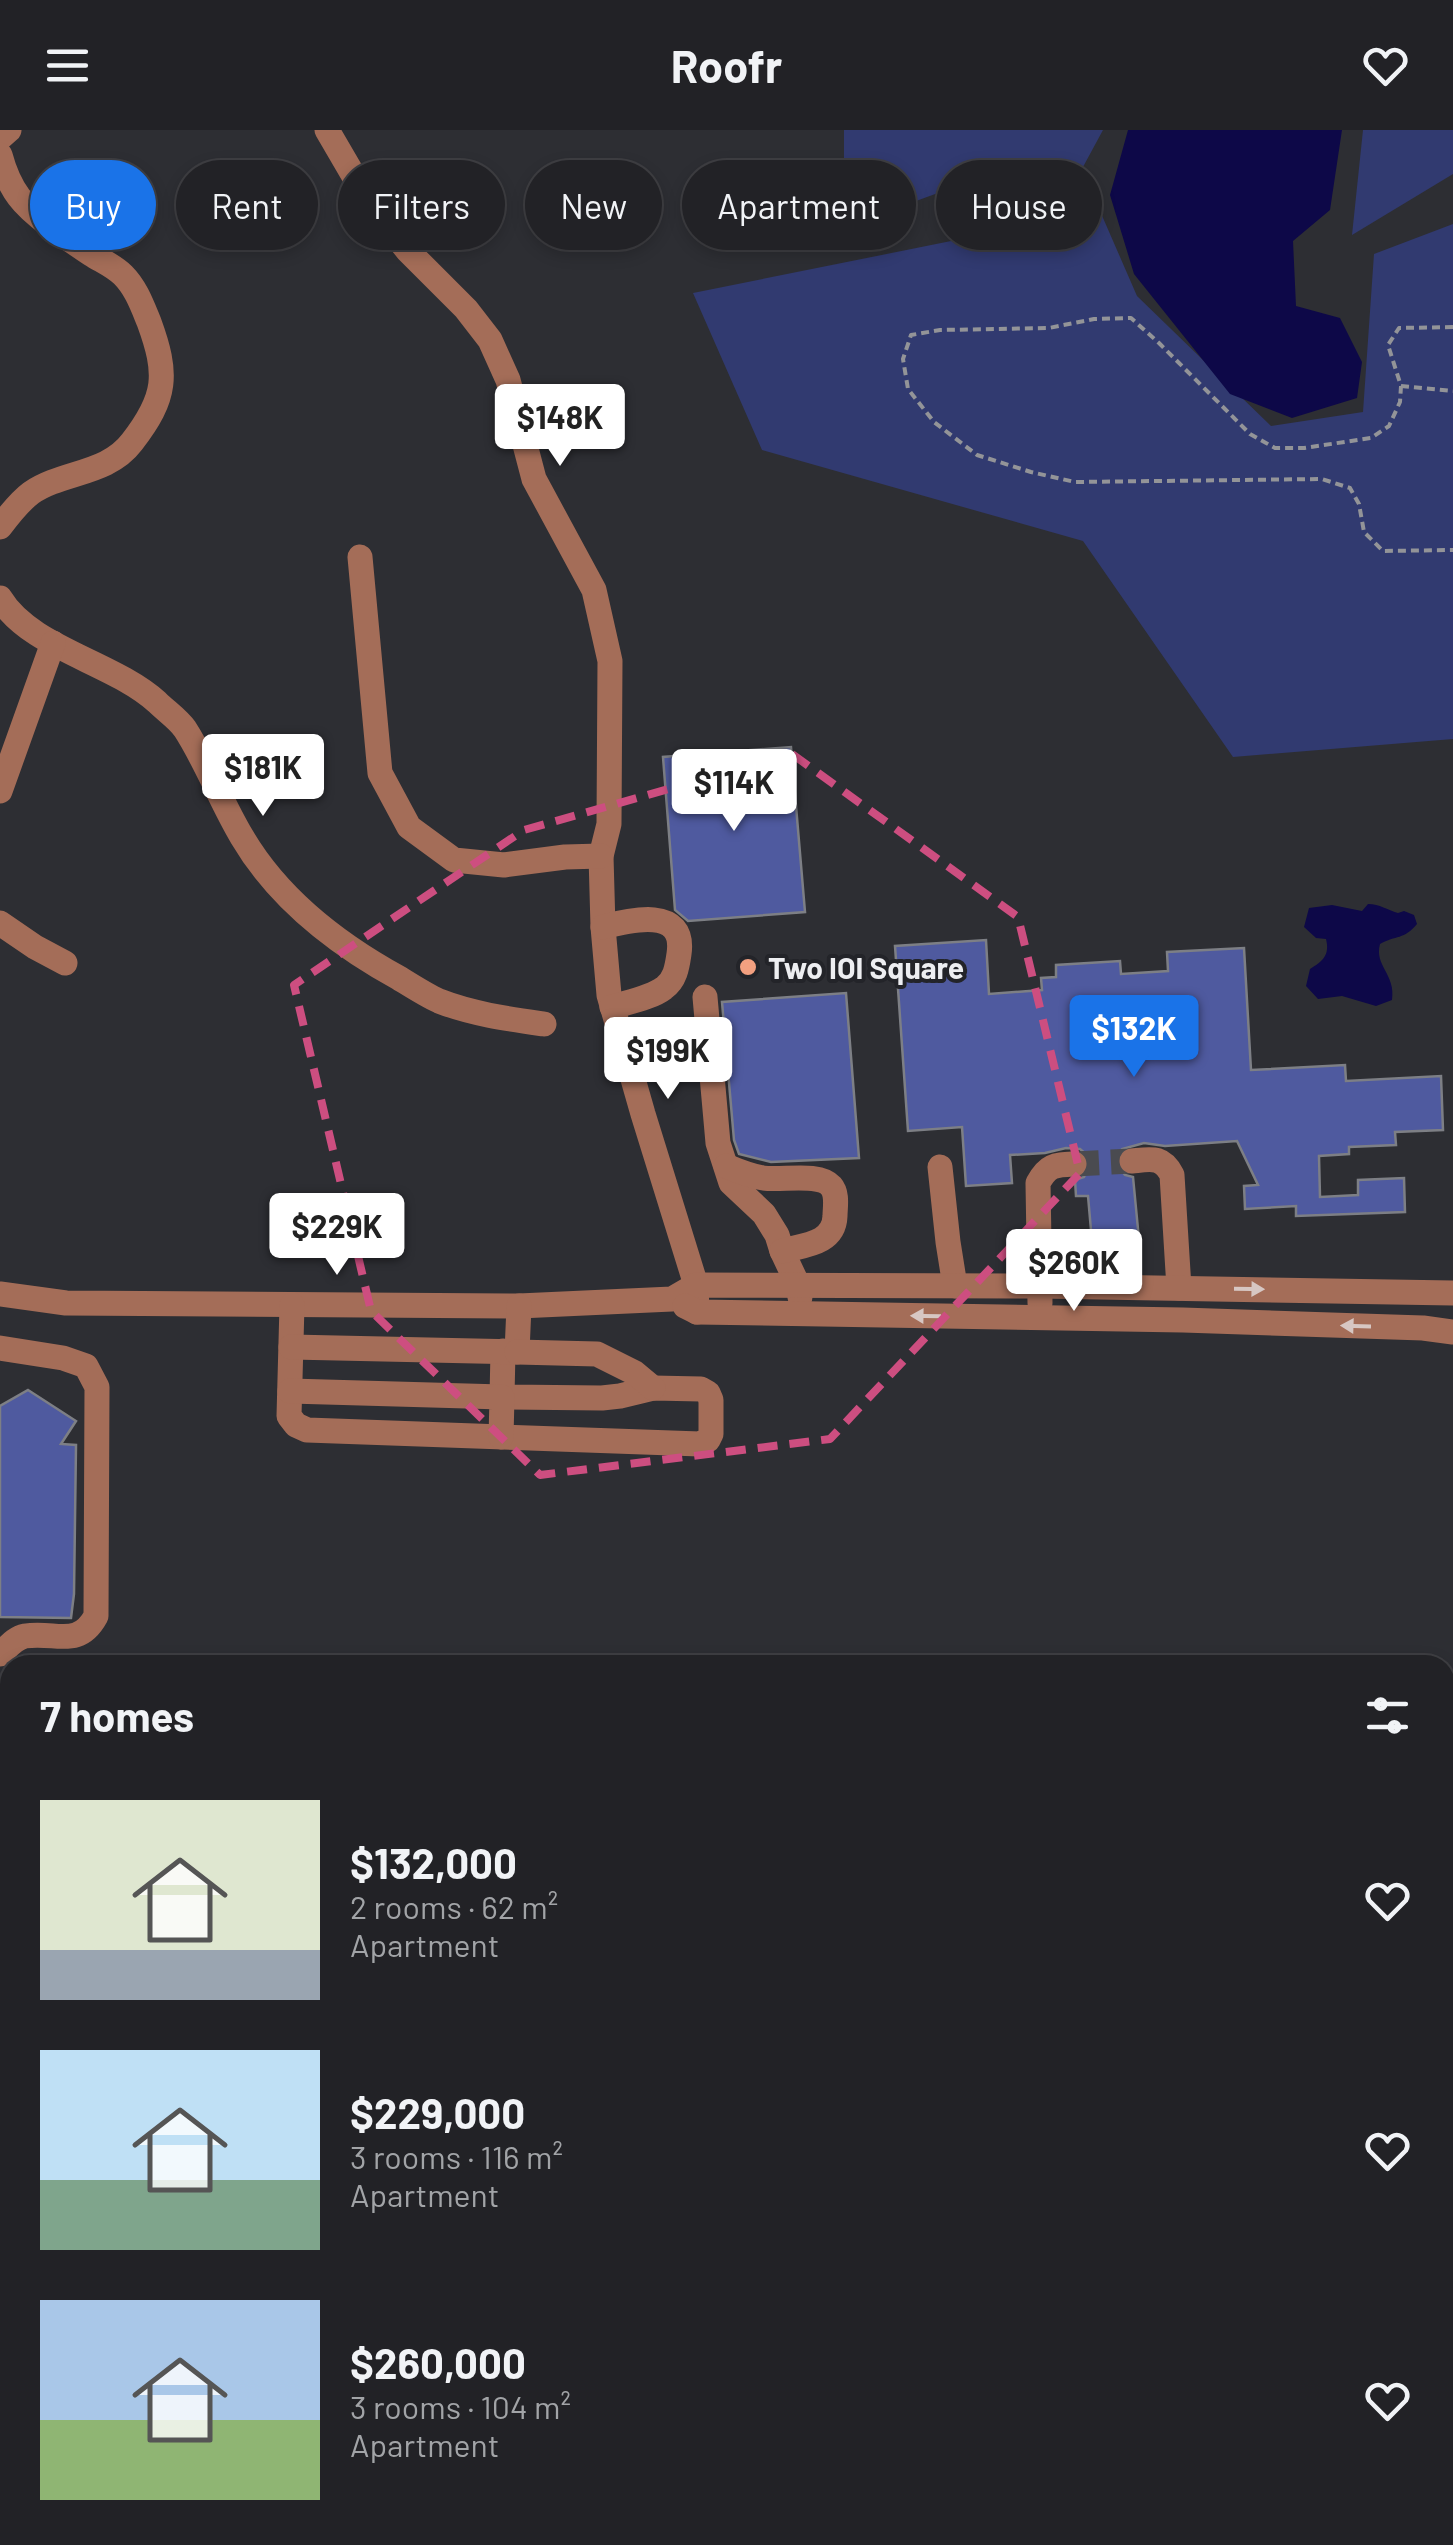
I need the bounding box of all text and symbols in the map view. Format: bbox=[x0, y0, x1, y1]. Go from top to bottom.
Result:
icon: menu bbox=[40, 38, 95, 93]
text: Roofr bbox=[671, 38, 782, 92]
icon: heart bbox=[1358, 38, 1413, 93]
chip: Buy bbox=[30, 160, 156, 250]
chip: Rent bbox=[176, 160, 318, 250]
chip: Filters bbox=[338, 160, 505, 250]
chip: New bbox=[525, 160, 662, 250]
chip: Apartment bbox=[682, 160, 916, 250]
chip: House bbox=[936, 160, 1102, 250]
pin: $148K bbox=[490, 384, 630, 469]
text: $148K bbox=[517, 397, 603, 435]
pin: $181K bbox=[193, 734, 333, 819]
text: $181K bbox=[224, 747, 302, 785]
pin: $114K bbox=[664, 749, 804, 834]
text: $114K bbox=[694, 762, 774, 800]
place label: Two IOI Square bbox=[768, 949, 964, 985]
marker: Two IOI Square bbox=[737, 956, 759, 978]
pin: $132K bbox=[1064, 995, 1204, 1080]
text: $132K bbox=[1092, 1008, 1176, 1046]
pin: $199K bbox=[598, 1017, 738, 1102]
text: $199K bbox=[626, 1030, 710, 1068]
pin: $229K bbox=[267, 1193, 407, 1278]
text: $229K bbox=[291, 1206, 383, 1244]
pin: $260K bbox=[1004, 1229, 1144, 1314]
text: $260K bbox=[1028, 1242, 1120, 1280]
one-way arrow bbox=[1233, 1282, 1265, 1298]
one-way arrow bbox=[910, 1308, 942, 1324]
one-way arrow bbox=[1339, 1317, 1371, 1333]
icon: filters bbox=[1360, 1688, 1415, 1743]
text: 7 homes bbox=[40, 1690, 194, 1740]
text: $132,000 bbox=[350, 1837, 517, 1887]
icon: home bbox=[120, 1840, 240, 1960]
icon: heart bbox=[1360, 1873, 1415, 1928]
text: 2 rooms · 62 m² bbox=[350, 1887, 558, 1925]
text: Apartment bbox=[350, 1925, 499, 1963]
text: $229,000 bbox=[350, 2087, 525, 2137]
icon: home bbox=[120, 2090, 240, 2210]
icon: heart bbox=[1360, 2123, 1415, 2178]
text: 3 rooms · 116 m² bbox=[350, 2137, 563, 2175]
text: Apartment bbox=[350, 2175, 499, 2213]
text: $260,000 bbox=[350, 2337, 526, 2387]
icon: home bbox=[120, 2340, 240, 2460]
icon: heart bbox=[1360, 2373, 1415, 2428]
text: 3 rooms · 104 m² bbox=[350, 2387, 571, 2425]
text: Apartment bbox=[350, 2425, 499, 2463]

